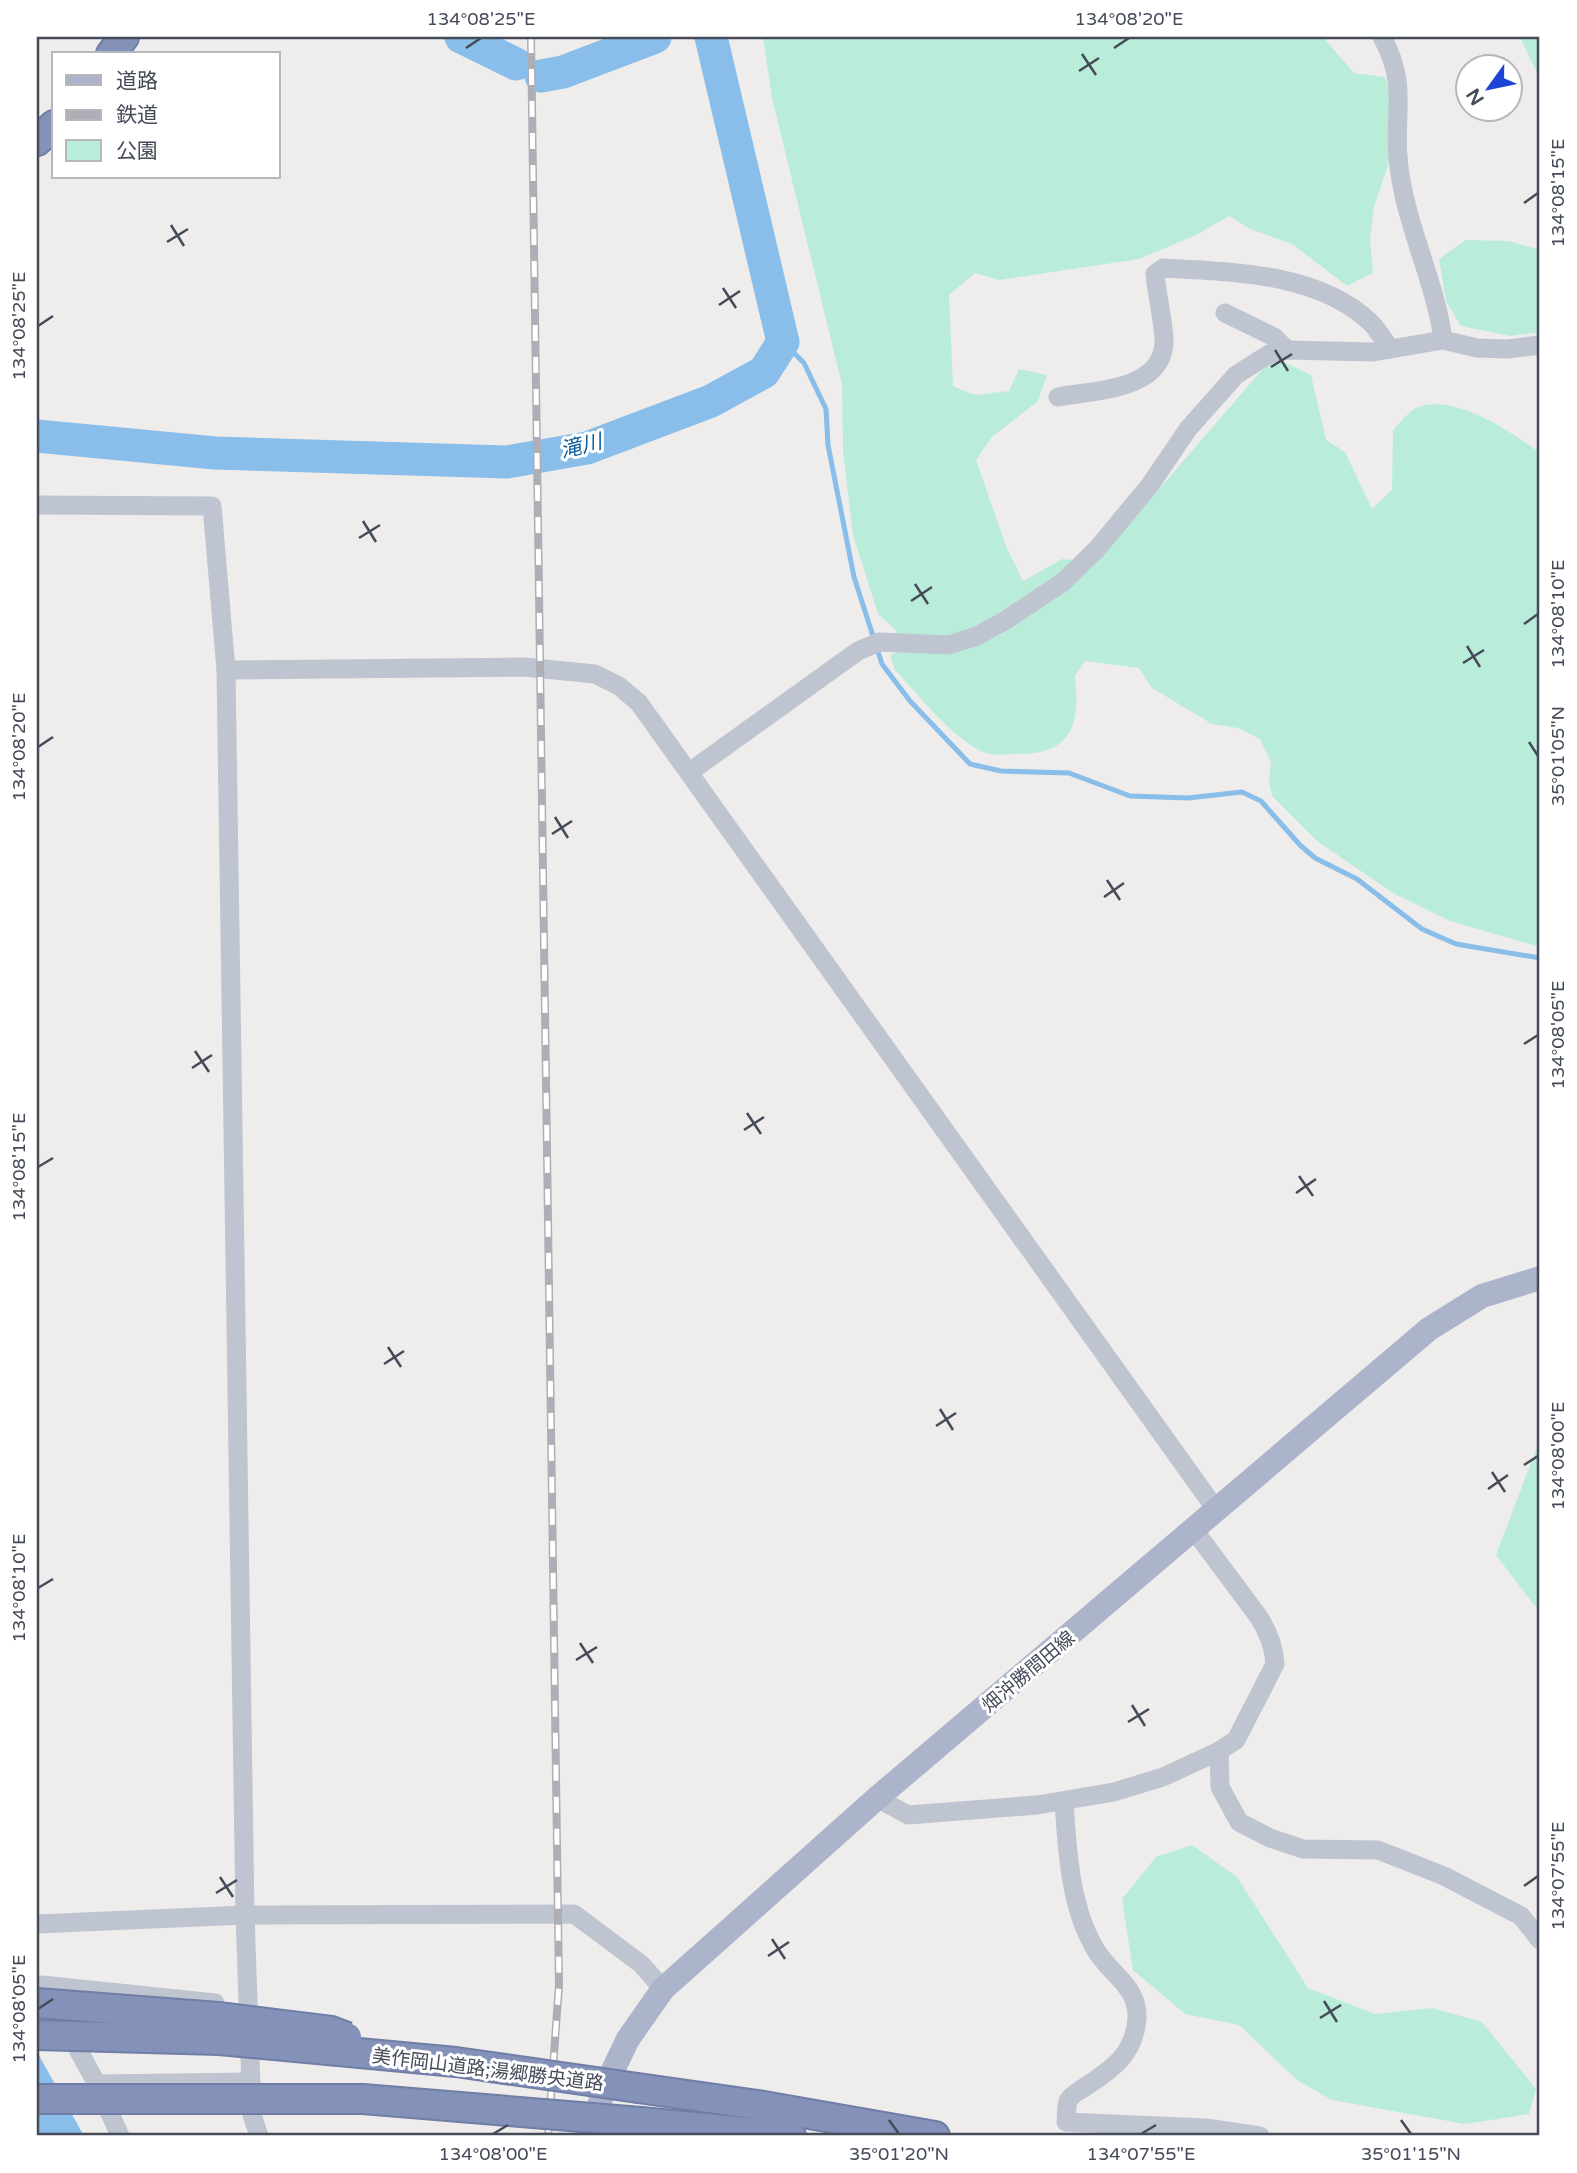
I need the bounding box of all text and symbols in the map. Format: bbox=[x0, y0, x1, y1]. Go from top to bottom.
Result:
text: 134°08'25"E bbox=[427, 8, 535, 30]
text: 134°08'20"E bbox=[1075, 8, 1183, 30]
legend bbox=[52, 52, 280, 178]
north arrow bbox=[1454, 52, 1524, 122]
text: 道路 bbox=[116, 69, 158, 94]
text: N bbox=[1462, 84, 1489, 109]
text: 鉄道 bbox=[116, 103, 158, 128]
text: 公園 bbox=[116, 139, 158, 164]
text: 134°08'15"E bbox=[1547, 139, 1569, 247]
text: 134°08'25"E bbox=[8, 272, 30, 380]
water label: 滝川 bbox=[558, 429, 606, 464]
text: 134°08'10"E bbox=[1547, 560, 1569, 668]
text: 134°08'20"E bbox=[8, 693, 30, 801]
text: 35°01'05"N bbox=[1547, 706, 1569, 806]
text: 134°08'05"E bbox=[1547, 981, 1569, 1089]
text: 134°08'15"E bbox=[8, 1113, 30, 1221]
text: 134°08'00"E bbox=[1547, 1402, 1569, 1510]
text: 134°08'10"E bbox=[8, 1534, 30, 1642]
street label: 畑沖勝間田線 bbox=[978, 1627, 1079, 1717]
text: 134°07'55"E bbox=[1547, 1822, 1569, 1930]
text: 134°08'05"E bbox=[8, 1955, 30, 2063]
street label: 美作岡山道路;湯郷勝央道路 bbox=[371, 2045, 605, 2095]
text: 134°08'00"E bbox=[439, 2143, 547, 2165]
text: 35°01'20"N bbox=[849, 2143, 949, 2165]
text: 134°07'55"E bbox=[1087, 2143, 1195, 2165]
text: 35°01'15"N bbox=[1361, 2143, 1461, 2165]

